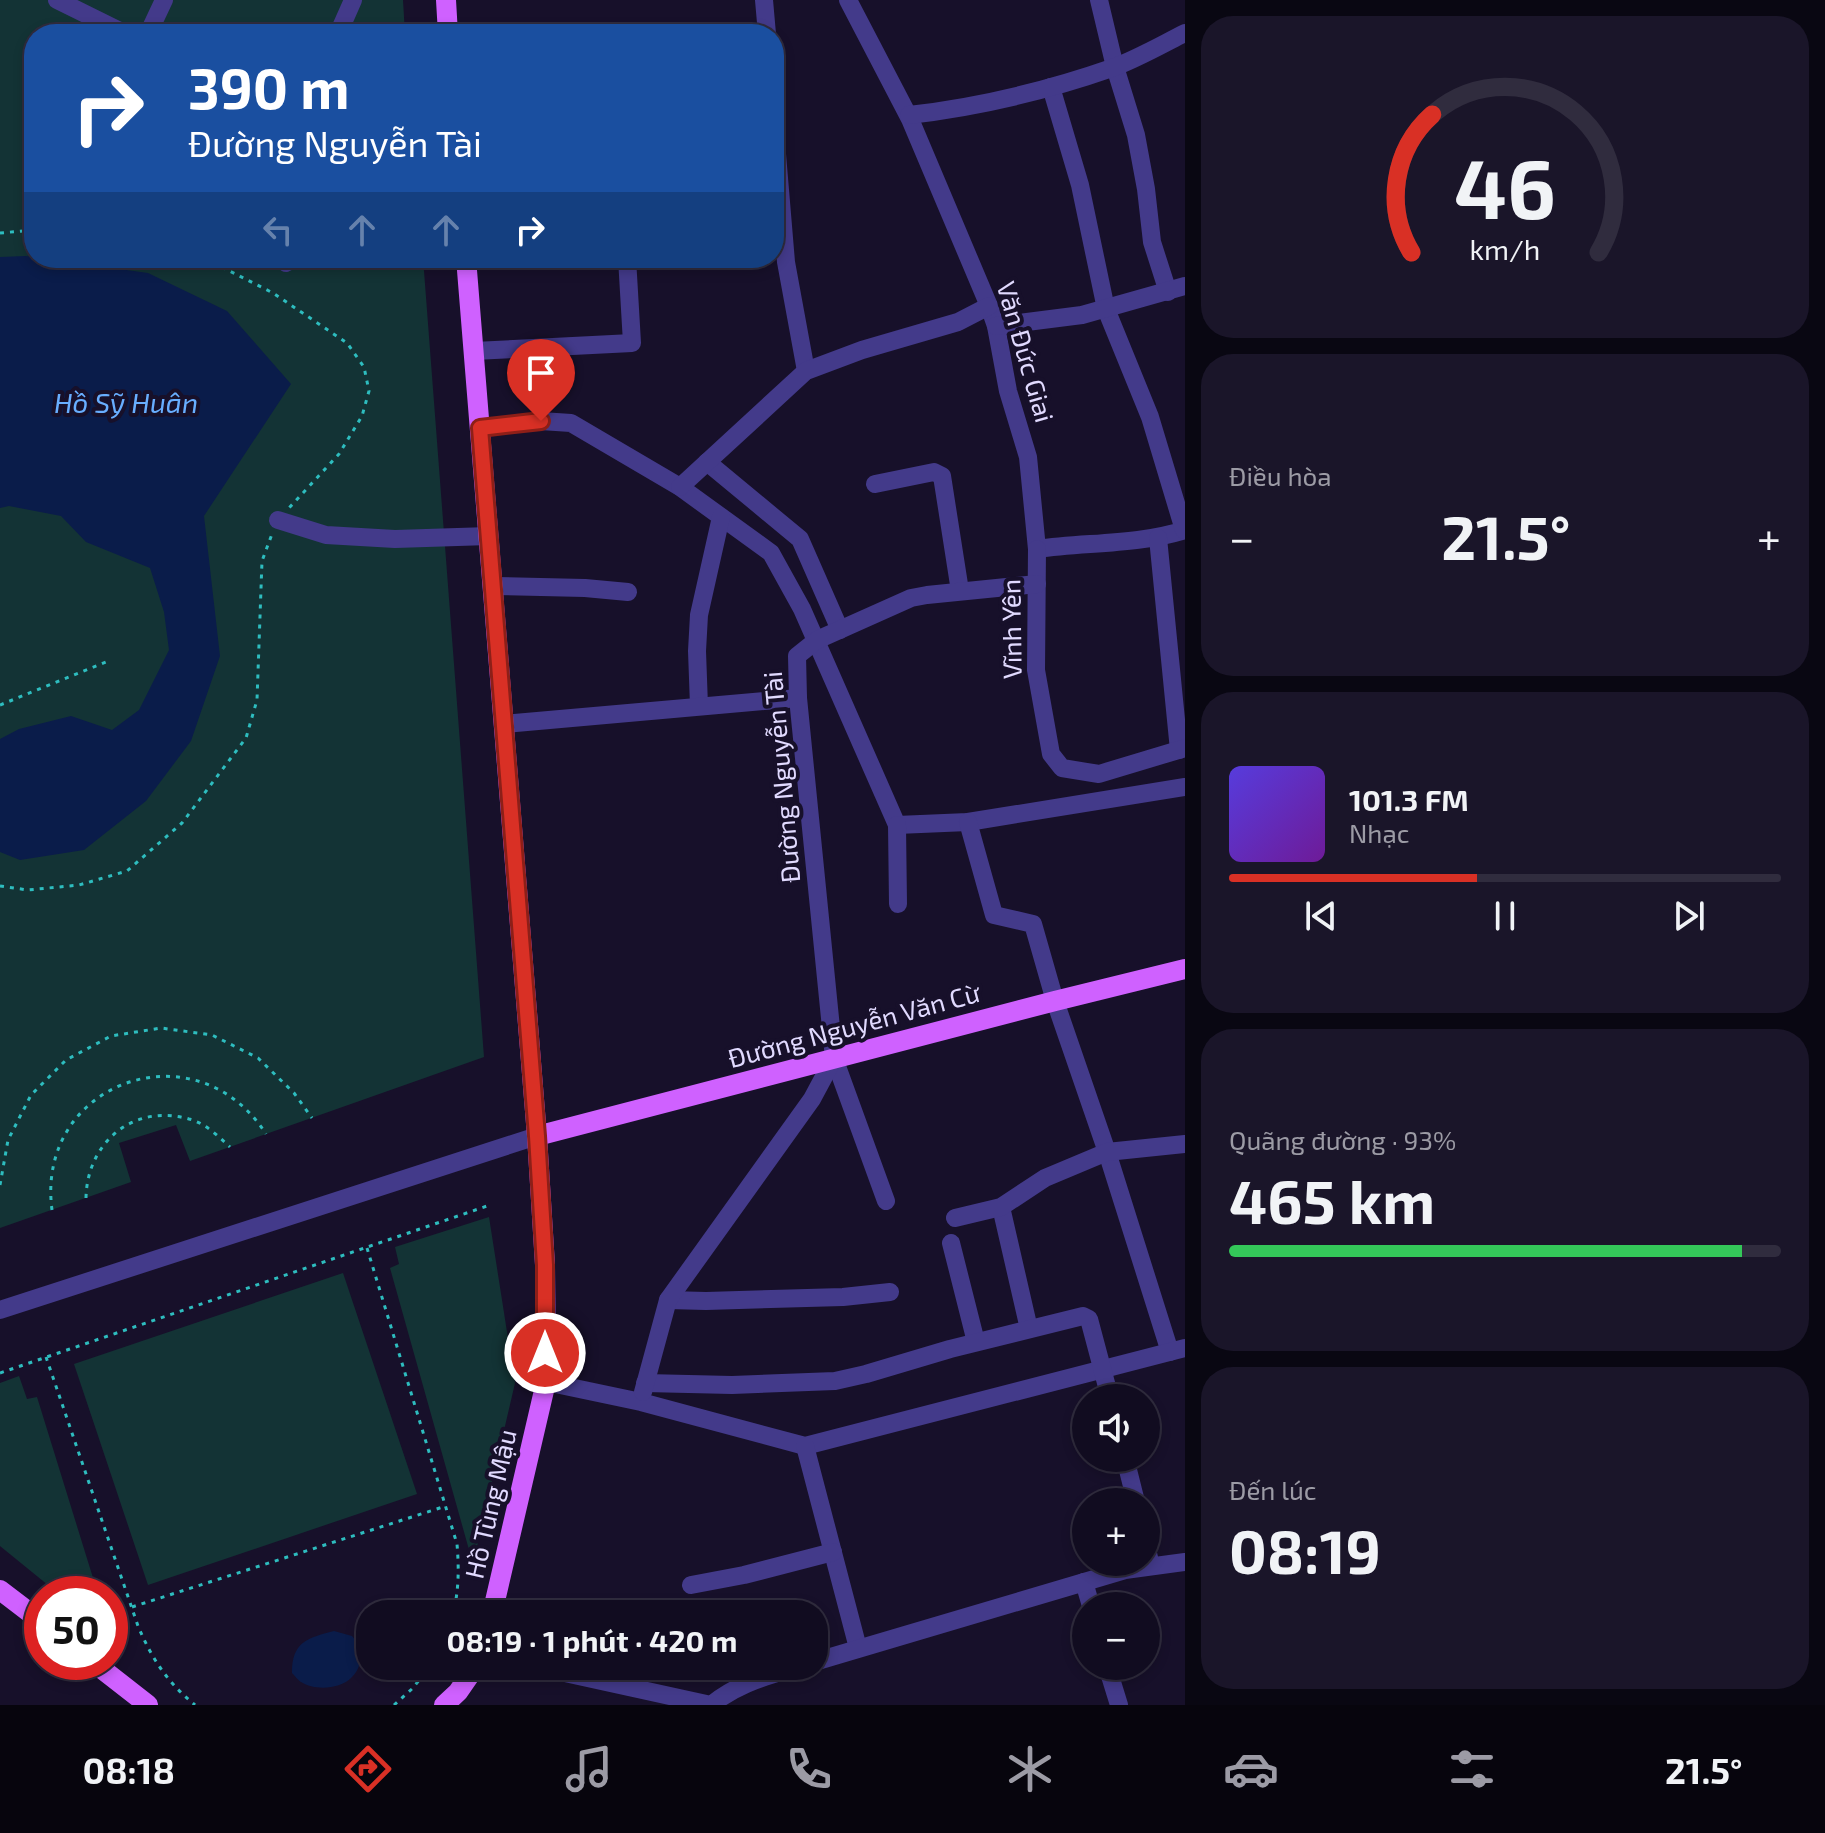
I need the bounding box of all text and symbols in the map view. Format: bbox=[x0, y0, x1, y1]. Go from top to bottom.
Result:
text: 390 m bbox=[188, 53, 350, 120]
icon: right bbox=[56, 56, 160, 160]
text: Đường Nguyễn Tài bbox=[188, 121, 482, 164]
text: 46 bbox=[1454, 135, 1556, 235]
icon: left bbox=[256, 208, 300, 252]
icon: ahead bbox=[340, 208, 384, 252]
icon: ahead bbox=[424, 208, 468, 252]
icon: right bbox=[508, 208, 552, 252]
text: km/h bbox=[1470, 231, 1540, 266]
street label: Văn Đức Giai bbox=[992, 278, 1061, 426]
pin bbox=[507, 339, 575, 421]
icon: arrive bbox=[519, 351, 563, 395]
water label: Hồ Sỹ Huân bbox=[54, 385, 198, 419]
text: Điều hòa bbox=[1229, 460, 1332, 491]
text: 21.5° bbox=[1441, 500, 1570, 572]
text: − bbox=[1229, 510, 1255, 563]
text: + bbox=[1757, 510, 1781, 563]
street label: Vĩnh Yên bbox=[994, 579, 1027, 679]
street label: Đường Nguyễn Tài bbox=[756, 670, 805, 884]
text: 101.3 FM bbox=[1349, 781, 1469, 817]
text: Nhạc bbox=[1349, 817, 1409, 848]
icon: previous bbox=[1299, 894, 1343, 938]
icon: pause bbox=[1483, 894, 1527, 938]
icon: next bbox=[1667, 894, 1711, 938]
street label: Đường Nguyễn Văn Cừ bbox=[724, 976, 984, 1073]
text: Quãng đường · 93% bbox=[1229, 1124, 1456, 1155]
text: 465 km bbox=[1229, 1164, 1435, 1236]
position arrow bbox=[503, 1311, 587, 1395]
map controls bbox=[1072, 1384, 1160, 1680]
button: sound bbox=[1072, 1384, 1160, 1472]
street label: Hồ Tùng Mậu bbox=[457, 1426, 522, 1581]
text: Đến lúc bbox=[1229, 1474, 1317, 1505]
button: + bbox=[1072, 1488, 1160, 1576]
text: 08:19 bbox=[1229, 1514, 1381, 1586]
speed limit sign: 50 bbox=[24, 1576, 128, 1680]
button: − bbox=[1072, 1592, 1160, 1680]
text: 08:19 · 1 phút · 420 m bbox=[447, 1622, 737, 1658]
icon: directions bbox=[340, 1741, 396, 1797]
icon: music bbox=[561, 1741, 617, 1797]
icon: phone bbox=[781, 1741, 837, 1797]
icon: climate bbox=[1002, 1741, 1058, 1797]
icon: car bbox=[1223, 1741, 1279, 1797]
icon: filters bbox=[1444, 1741, 1500, 1797]
text: 08:18 bbox=[82, 1748, 175, 1791]
text: 21.5° bbox=[1665, 1748, 1742, 1791]

